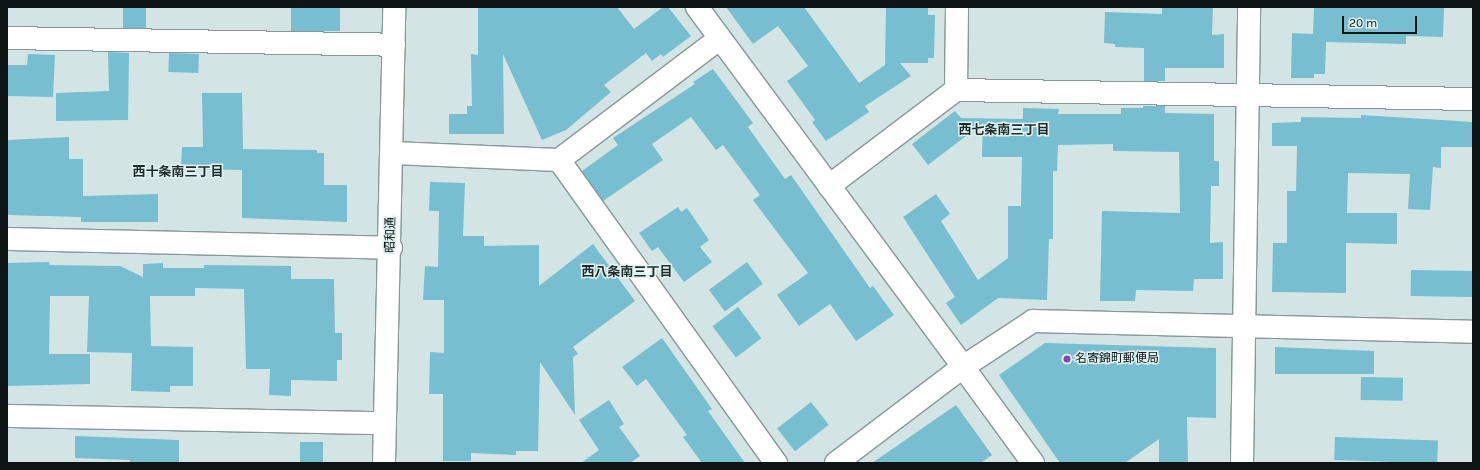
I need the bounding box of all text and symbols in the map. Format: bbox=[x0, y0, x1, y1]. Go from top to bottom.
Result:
scale bar bbox=[1344, 8, 1419, 34]
text: 20 m bbox=[1349, 16, 1377, 30]
district label: 西七条南三丁目 bbox=[959, 122, 1049, 138]
district label: 西十条南三丁目 bbox=[133, 164, 223, 180]
street label: 昭和通 bbox=[383, 217, 399, 253]
district label: 西八条南三丁目 bbox=[582, 264, 672, 280]
place label: 名寄錦町郵便局 bbox=[1075, 352, 1159, 366]
marker: 名寄錦町郵便局 bbox=[1062, 354, 1072, 364]

